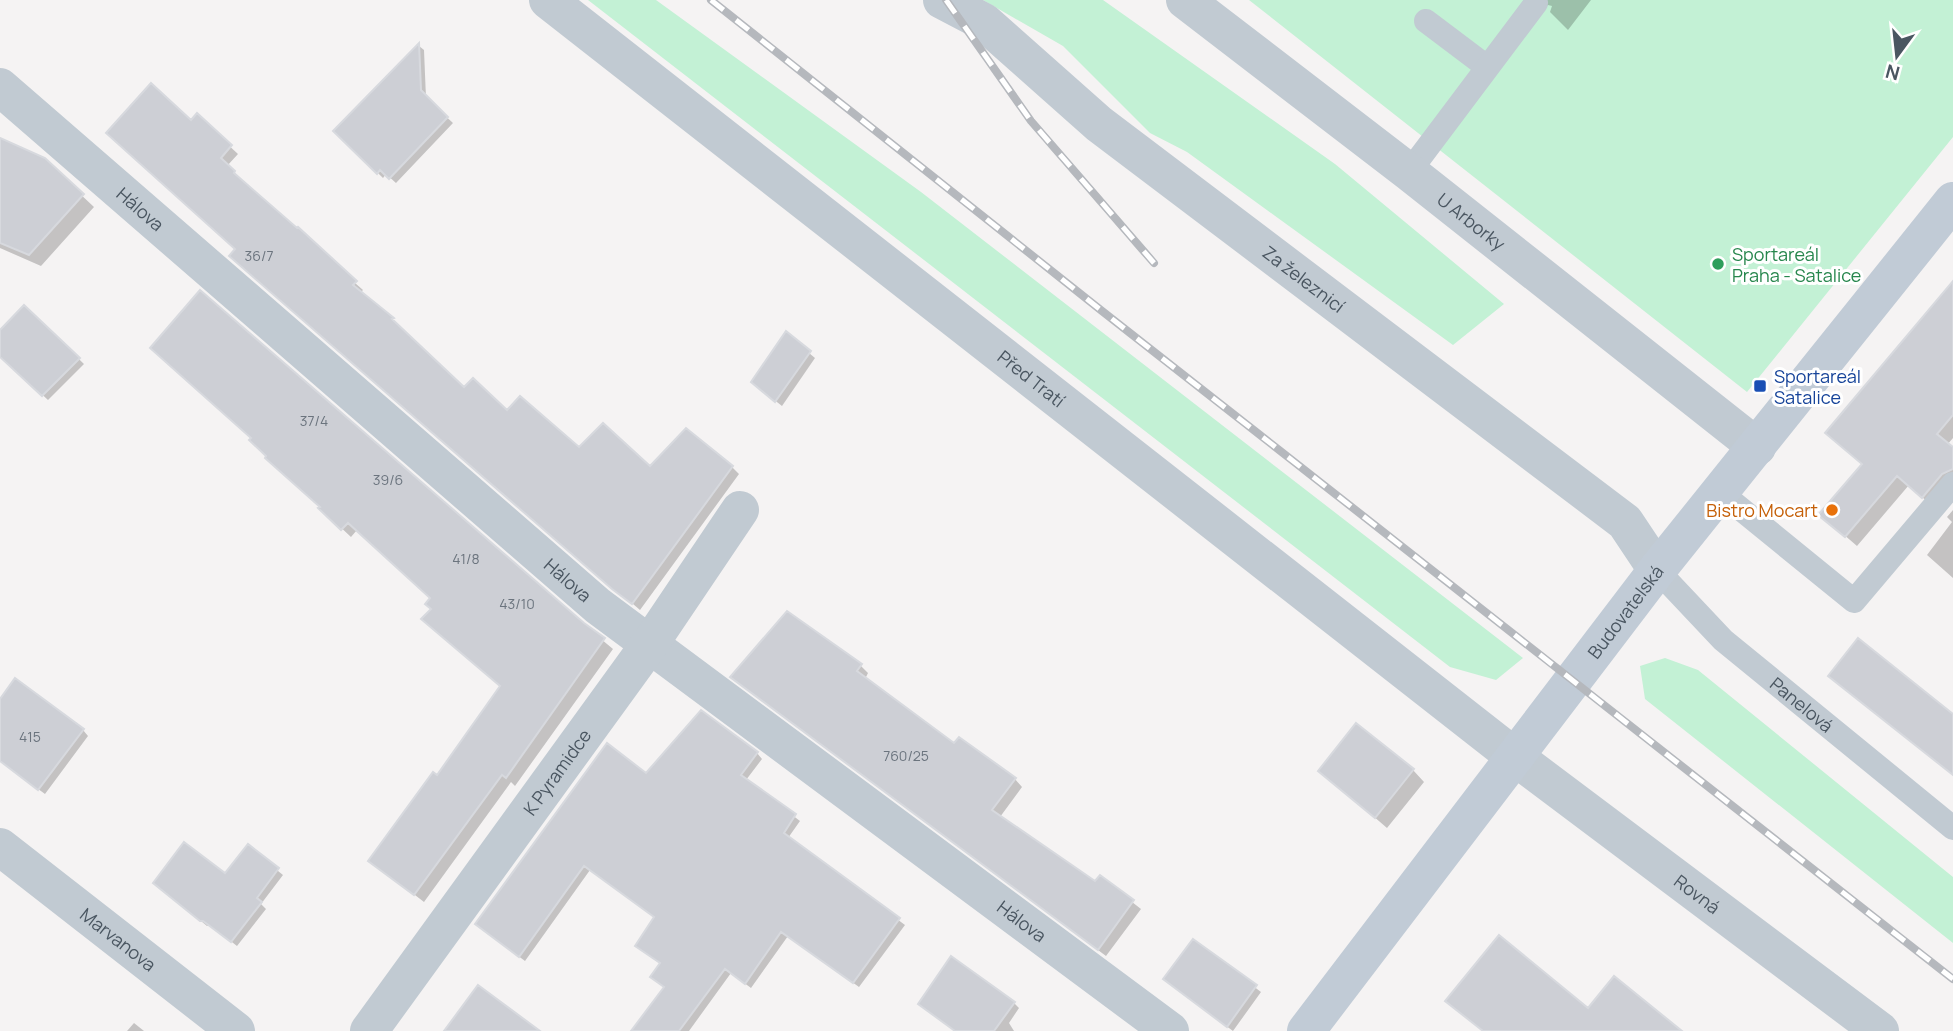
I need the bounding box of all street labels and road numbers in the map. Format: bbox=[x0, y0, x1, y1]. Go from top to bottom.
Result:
street label: Hálova bbox=[112, 182, 169, 236]
street label: U Arborky bbox=[1432, 187, 1511, 256]
street label: Za železnicí bbox=[1258, 240, 1350, 318]
street label: Před Tratí bbox=[993, 345, 1070, 412]
street label: Hálova bbox=[539, 553, 597, 607]
street label: Budovatelská bbox=[1582, 560, 1669, 663]
street label: Panelová bbox=[1765, 671, 1838, 737]
street label: K Pyramidce bbox=[518, 724, 596, 820]
street label: Rovná bbox=[1669, 869, 1725, 919]
street label: Hálova bbox=[993, 895, 1051, 947]
street label: Marvanova bbox=[76, 902, 161, 976]

